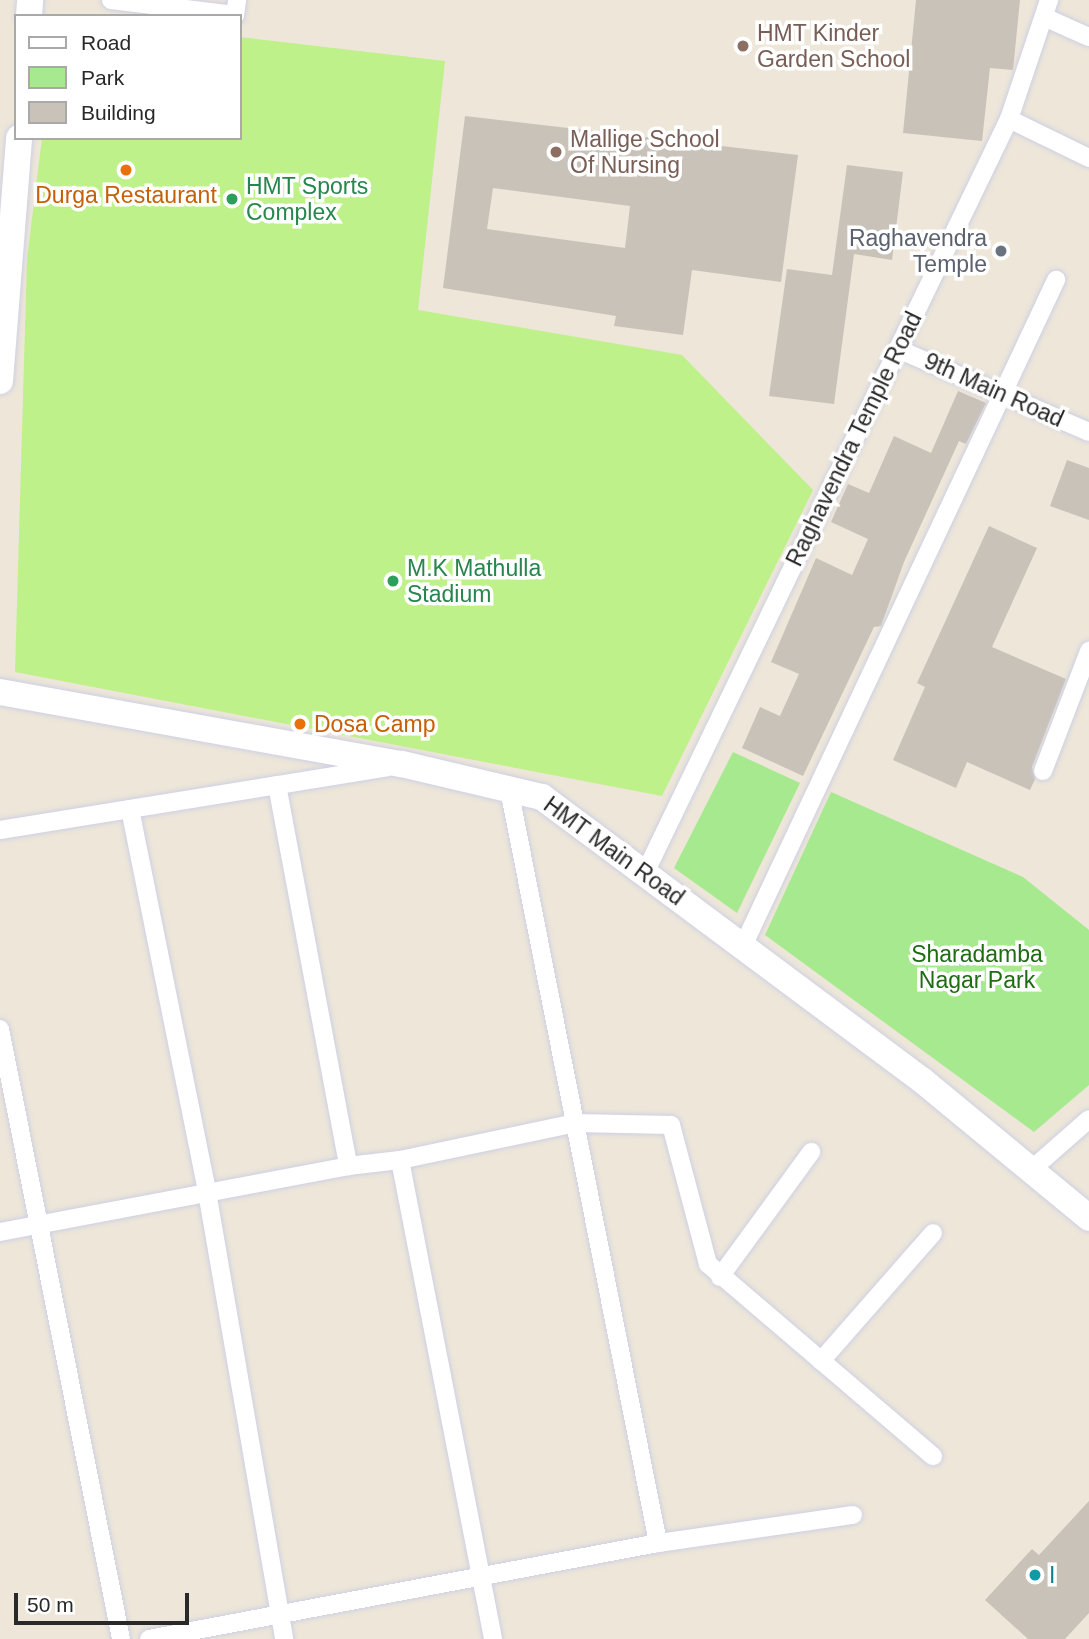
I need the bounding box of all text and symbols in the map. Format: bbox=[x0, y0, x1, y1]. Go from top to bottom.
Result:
legend bbox=[14, 14, 242, 140]
place label: HMT Kinder Garden School bbox=[757, 19, 910, 73]
text: Road bbox=[81, 31, 131, 54]
marker: HMT Kinder Garden School bbox=[735, 38, 751, 54]
text: Park bbox=[81, 66, 124, 89]
text: Building bbox=[81, 101, 156, 124]
place label: Mallige School Of Nursing bbox=[570, 125, 720, 179]
marker: Mallige School Of Nursing bbox=[548, 144, 564, 160]
marker: Durga Restaurant bbox=[118, 162, 134, 178]
place label: HMT Sports Complex bbox=[246, 172, 369, 226]
place label: Durga Restaurant bbox=[35, 181, 217, 209]
marker: HMT Sports Complex bbox=[224, 191, 240, 207]
place label: Raghavendra Temple bbox=[849, 224, 987, 278]
marker: Raghavendra Temple bbox=[993, 243, 1009, 259]
street label: Raghavendra Temple Road bbox=[780, 307, 928, 571]
street label: 9th Main Road bbox=[920, 347, 1068, 433]
place label: M.K Mathulla Stadium bbox=[407, 554, 541, 608]
marker: M.K Mathulla Stadium bbox=[385, 573, 401, 589]
place label: Dosa Camp bbox=[314, 710, 435, 738]
marker: Dosa Camp bbox=[292, 716, 308, 732]
street label: HMT Main Road bbox=[538, 791, 690, 911]
park label: Sharadamba Nagar Park bbox=[911, 940, 1043, 994]
place label: I bbox=[1049, 1561, 1055, 1589]
marker: I bbox=[1027, 1567, 1043, 1583]
scale bar bbox=[18, 1580, 192, 1624]
text: 50 m bbox=[27, 1593, 74, 1616]

